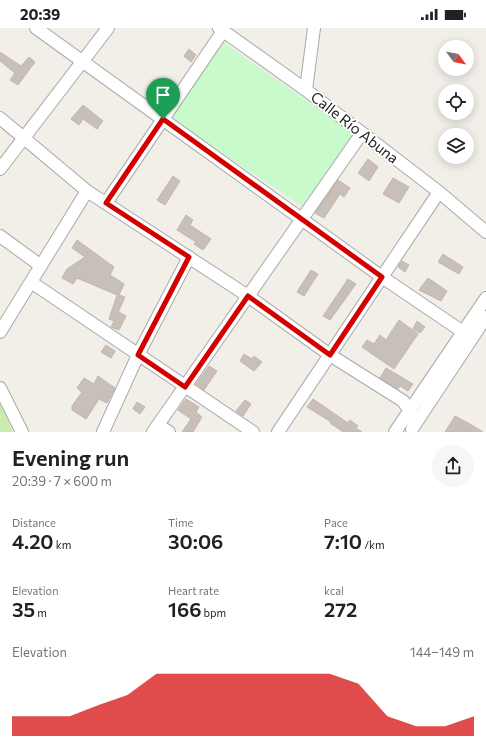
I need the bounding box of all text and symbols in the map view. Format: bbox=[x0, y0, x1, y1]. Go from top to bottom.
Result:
text: 20:39 bbox=[20, 5, 60, 23]
north arrow bbox=[438, 40, 474, 76]
map controls bbox=[438, 40, 474, 164]
pin bbox=[146, 78, 180, 119]
icon: arrive bbox=[152, 84, 174, 106]
button: locate bbox=[438, 84, 474, 120]
street label: Calle Río Abuna bbox=[308, 87, 402, 167]
button: layers bbox=[438, 128, 474, 164]
text: Evening run bbox=[12, 444, 129, 471]
button: share bbox=[432, 445, 474, 487]
text: 20:39 · 7 × 600 m bbox=[12, 473, 112, 489]
text: Distance bbox=[12, 516, 56, 529]
text: Time bbox=[168, 516, 193, 529]
text: Pace bbox=[324, 516, 348, 529]
text: 4.20 bbox=[12, 529, 54, 553]
text: 30:06 bbox=[168, 529, 223, 553]
text: 7:10 bbox=[324, 529, 362, 553]
text: km bbox=[54, 538, 71, 551]
text: /km bbox=[362, 538, 385, 551]
text: Elevation bbox=[12, 584, 58, 597]
text: Heart rate bbox=[168, 584, 219, 597]
text: kcal bbox=[324, 584, 344, 597]
text: 35 bbox=[12, 597, 35, 621]
text: 166 bbox=[168, 597, 201, 621]
text: 272 bbox=[324, 597, 357, 621]
text: m bbox=[35, 606, 47, 619]
text: bpm bbox=[201, 606, 226, 619]
text: Elevation bbox=[12, 644, 67, 660]
text: 144–149 m bbox=[410, 644, 474, 660]

